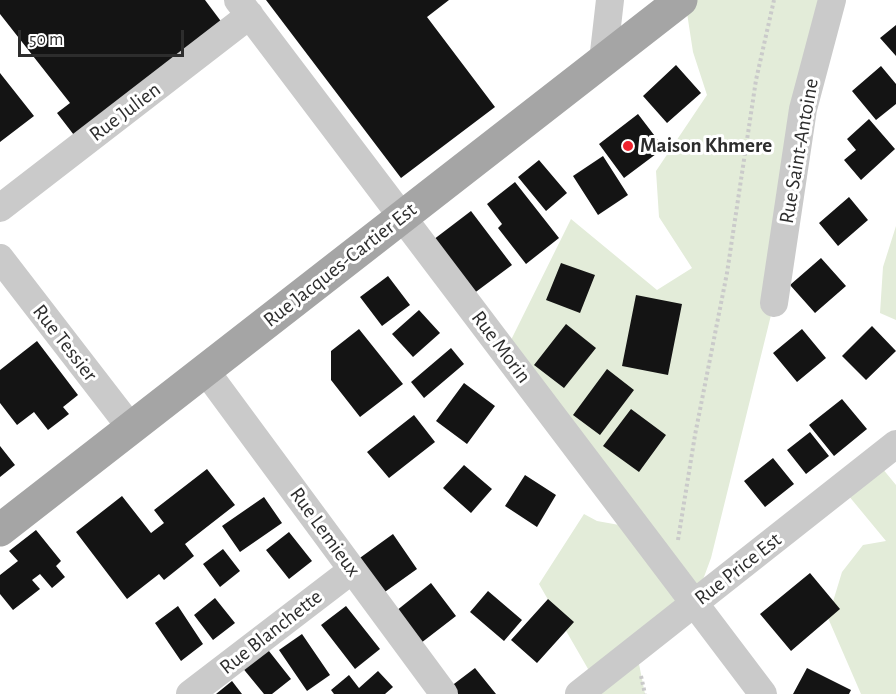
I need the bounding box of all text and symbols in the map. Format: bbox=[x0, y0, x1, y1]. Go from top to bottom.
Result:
scale bar bbox=[21, 18, 188, 56]
text: 50 m bbox=[29, 31, 63, 49]
street label: Rue Saint-Antoine bbox=[774, 76, 824, 226]
street label: Rue Julien bbox=[84, 77, 166, 147]
place label: Maison Khmere bbox=[640, 133, 772, 159]
marker: Maison Khmere bbox=[621, 139, 635, 153]
street label: Rue Jacques-Cartier Est bbox=[258, 197, 422, 333]
street label: Rue Tessier bbox=[27, 299, 103, 387]
street label: Rue Morin bbox=[466, 306, 536, 388]
street label: Rue Lemieux bbox=[284, 482, 366, 582]
street label: Rue Price Est bbox=[690, 527, 786, 611]
street label: Rue Blanchette bbox=[215, 584, 327, 680]

